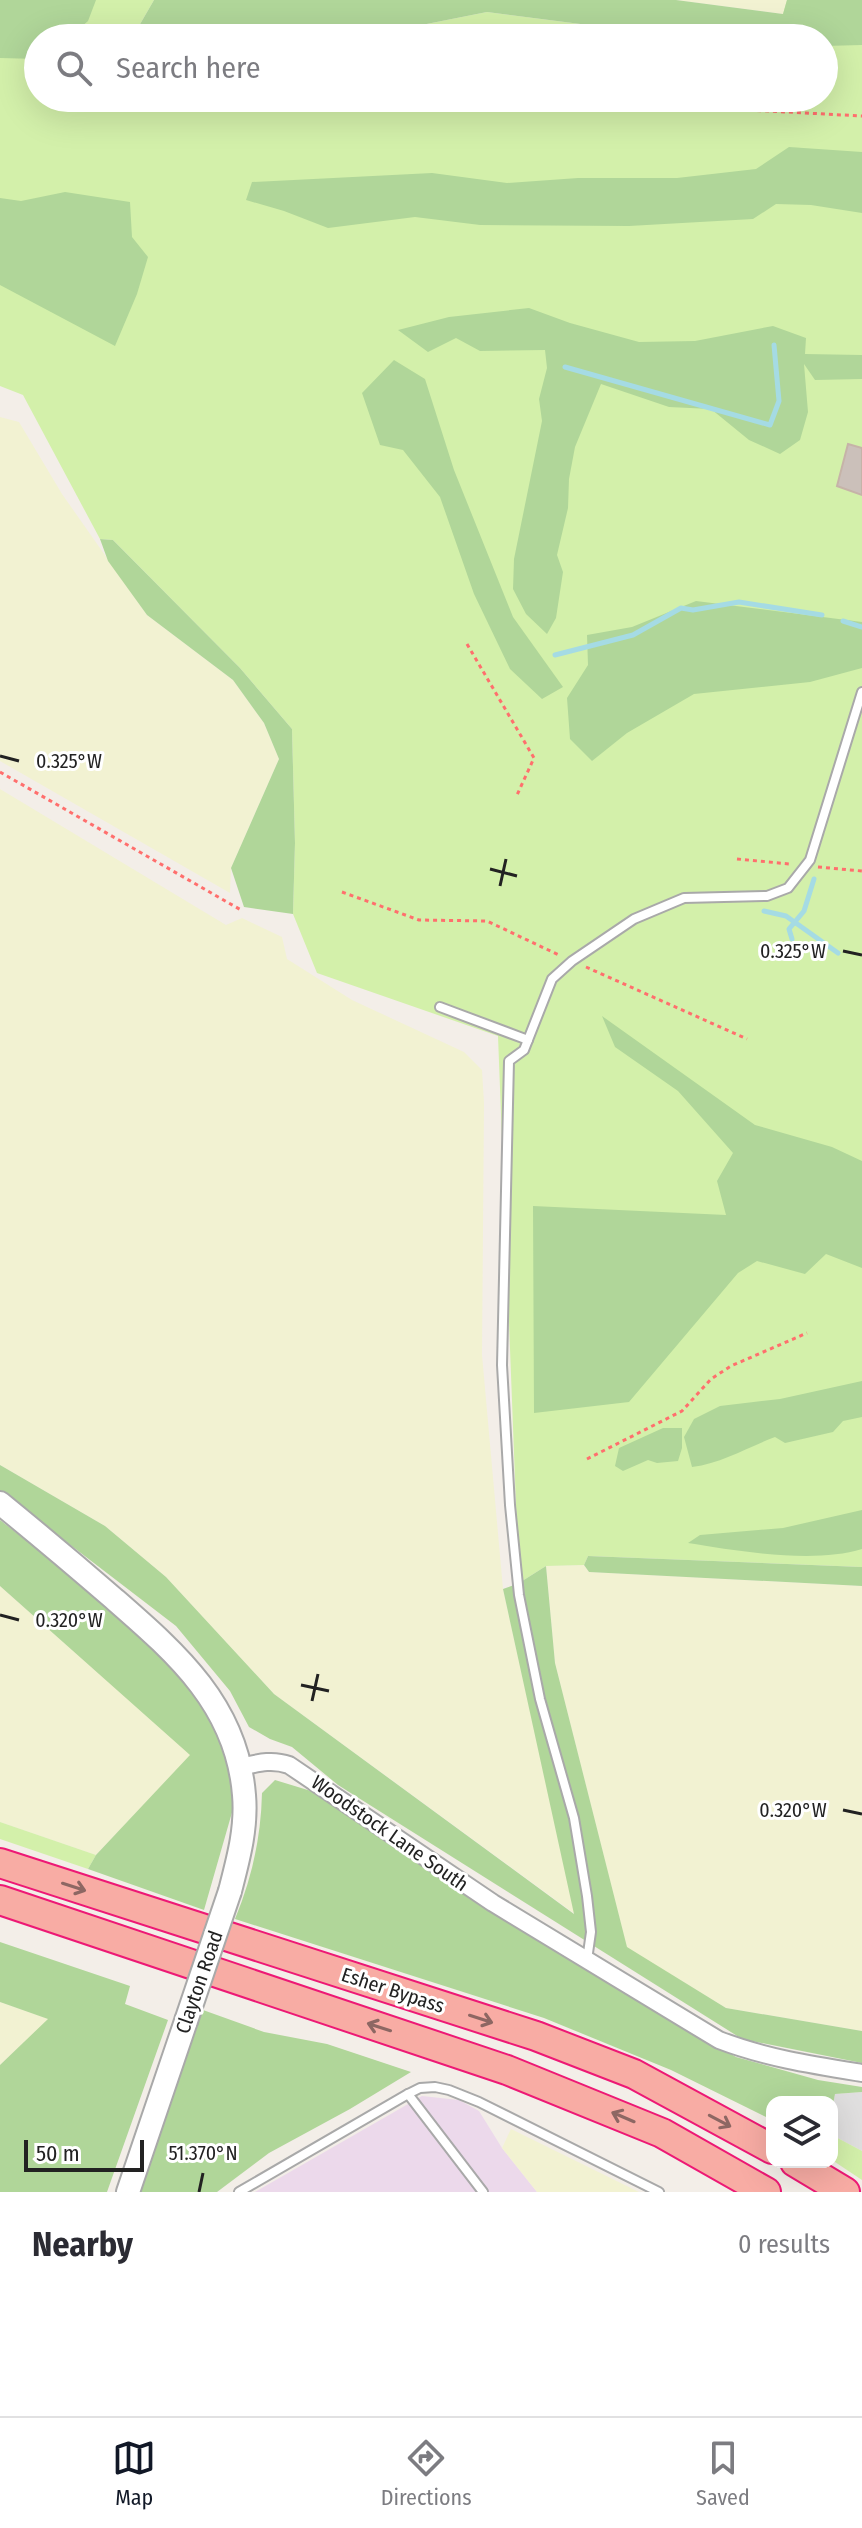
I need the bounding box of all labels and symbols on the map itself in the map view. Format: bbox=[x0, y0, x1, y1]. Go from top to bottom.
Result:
text: 0.325°W bbox=[36, 749, 102, 773]
text: 0.325°W bbox=[760, 939, 826, 963]
text: 0.320°W bbox=[35, 1608, 103, 1632]
street label: Woodstock Lane South bbox=[307, 1770, 473, 1896]
text: 0.320°W bbox=[759, 1798, 827, 1822]
one-way arrow bbox=[61, 1880, 87, 1895]
street label: Clayton Road bbox=[170, 1927, 228, 2037]
street label: Esher Bypass bbox=[339, 1962, 447, 2018]
one-way arrow bbox=[469, 2012, 494, 2027]
one-way arrow bbox=[367, 2019, 392, 2034]
one-way arrow bbox=[611, 2108, 636, 2123]
one-way arrow bbox=[708, 2113, 731, 2129]
scale bar bbox=[24, 2136, 144, 2172]
text: 51.370°N bbox=[168, 2141, 238, 2165]

